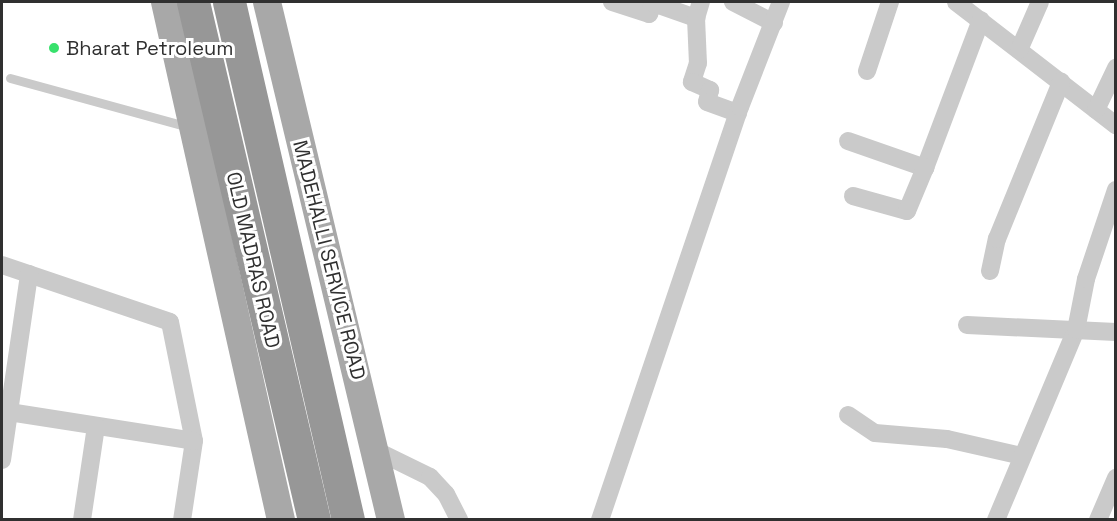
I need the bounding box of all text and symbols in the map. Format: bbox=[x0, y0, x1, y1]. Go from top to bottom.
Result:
place label: Bharat Petroleum bbox=[66, 36, 233, 60]
marker: Bharat Petroleum bbox=[47, 41, 61, 55]
street label: MADEHALLI SERVICE ROAD bbox=[288, 138, 370, 382]
street label: OLD MADRAS ROAD bbox=[221, 170, 285, 350]

